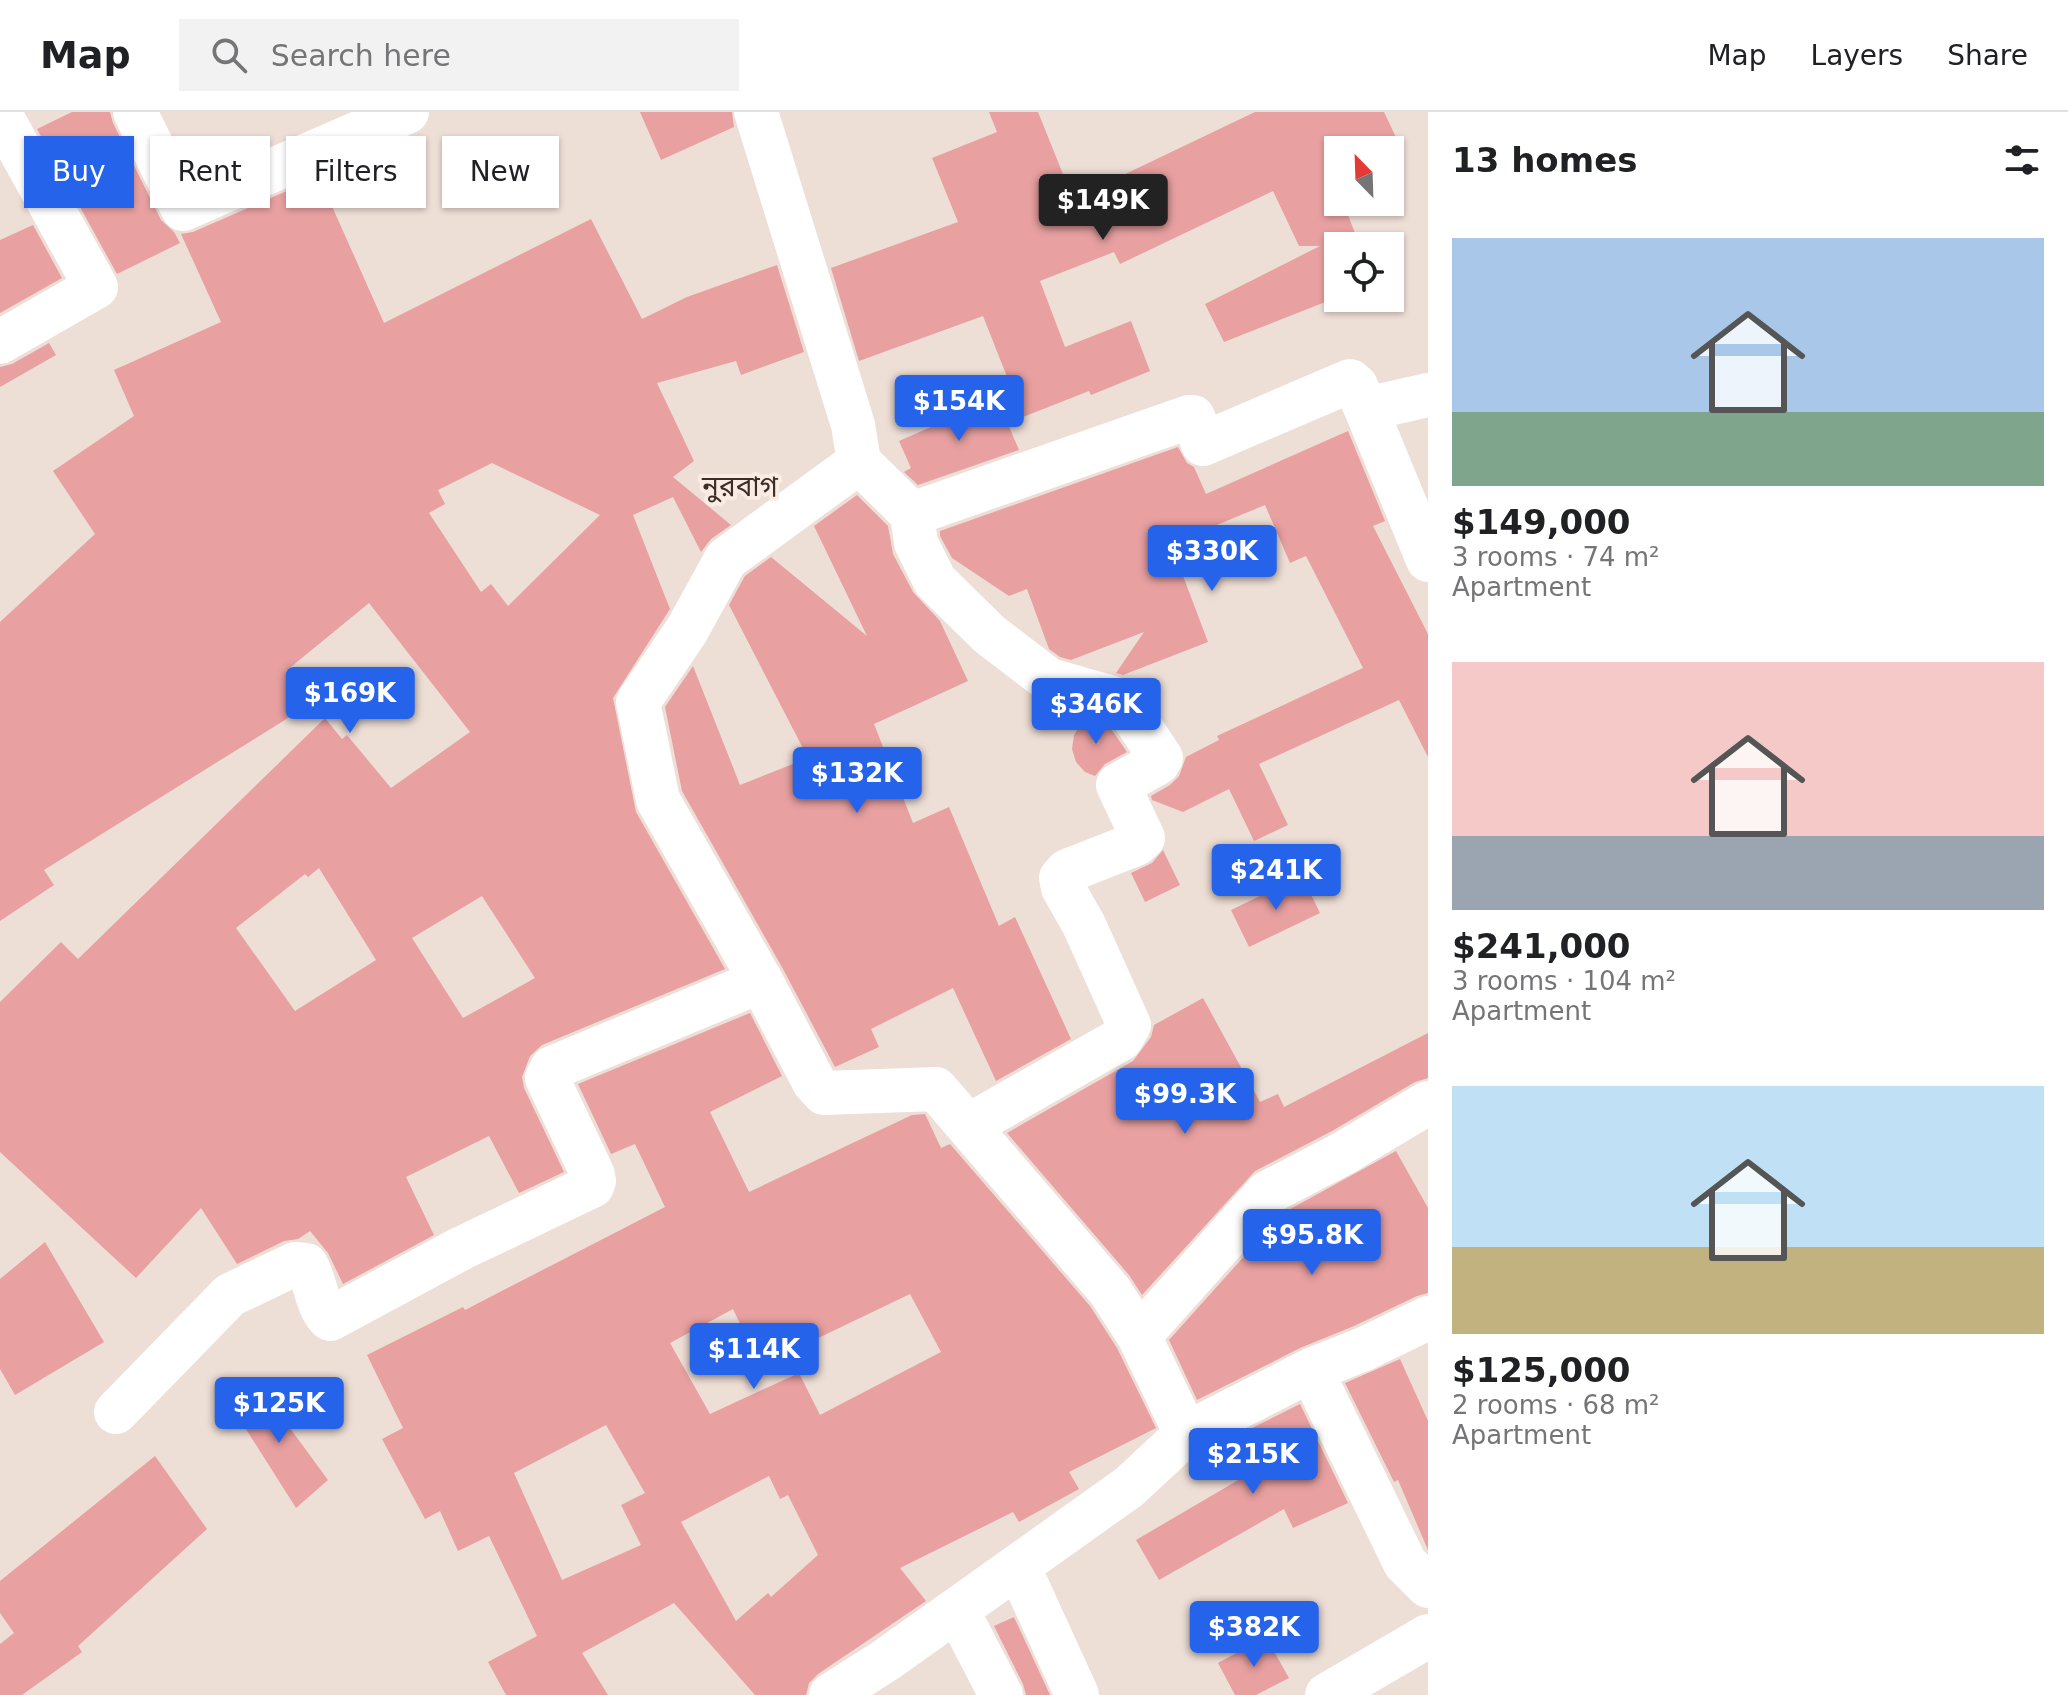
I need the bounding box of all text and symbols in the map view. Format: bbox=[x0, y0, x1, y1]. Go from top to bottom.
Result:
search box bbox=[179, 19, 739, 91]
text: Map bbox=[40, 33, 131, 77]
icon: search bbox=[207, 33, 251, 77]
text: Search here bbox=[271, 38, 451, 73]
text: Map bbox=[1707, 39, 1767, 72]
text: Layers bbox=[1811, 39, 1903, 72]
text: Share bbox=[1947, 39, 2028, 72]
chip: Buy bbox=[24, 136, 134, 208]
chip: Rent bbox=[150, 136, 270, 208]
chip: Filters bbox=[286, 136, 426, 208]
chip: New bbox=[442, 136, 559, 208]
north arrow bbox=[1324, 136, 1404, 216]
map controls bbox=[1324, 136, 1404, 312]
icon: filters bbox=[2000, 138, 2044, 182]
text: 13 homes bbox=[1452, 140, 1637, 180]
pin: $149K bbox=[1047, 174, 1159, 242]
text: $149K bbox=[1057, 185, 1149, 215]
button: locate bbox=[1324, 232, 1404, 312]
icon: home bbox=[1676, 290, 1820, 434]
pin: $154K bbox=[903, 375, 1015, 443]
text: $154K bbox=[913, 386, 1005, 416]
district label: নুরবাগ bbox=[701, 470, 779, 503]
text: $149,000 bbox=[1452, 502, 1631, 542]
pin: $330K bbox=[1156, 525, 1268, 593]
text: $330K bbox=[1166, 536, 1258, 566]
text: 3 rooms · 74 m² bbox=[1452, 542, 1660, 572]
text: Apartment bbox=[1452, 572, 1591, 602]
pin: $169K bbox=[294, 667, 406, 735]
text: $169K bbox=[304, 678, 396, 708]
pin: $346K bbox=[1040, 678, 1152, 746]
text: $346K bbox=[1050, 689, 1142, 719]
icon: home bbox=[1676, 714, 1820, 858]
pin: $132K bbox=[801, 747, 913, 815]
text: $132K bbox=[811, 758, 903, 788]
pin: $241K bbox=[1220, 844, 1332, 912]
text: $241K bbox=[1230, 855, 1322, 885]
text: $241,000 bbox=[1452, 926, 1631, 966]
text: 3 rooms · 104 m² bbox=[1452, 966, 1676, 996]
text: Apartment bbox=[1452, 996, 1591, 1026]
pin: $99.3K bbox=[1120, 1068, 1250, 1136]
text: $99.3K bbox=[1134, 1079, 1236, 1109]
icon: home bbox=[1676, 1138, 1820, 1282]
pin: $95.8K bbox=[1247, 1209, 1377, 1277]
text: $95.8K bbox=[1261, 1220, 1363, 1250]
pin: $114K bbox=[698, 1323, 810, 1391]
text: $114K bbox=[708, 1334, 800, 1364]
text: $125,000 bbox=[1452, 1350, 1631, 1390]
pin: $125K bbox=[223, 1377, 335, 1445]
text: $125K bbox=[233, 1388, 325, 1418]
text: 2 rooms · 68 m² bbox=[1452, 1390, 1660, 1420]
text: Apartment bbox=[1452, 1420, 1591, 1450]
pin: $215K bbox=[1197, 1428, 1309, 1496]
text: $215K bbox=[1207, 1439, 1299, 1469]
pin: $382K bbox=[1198, 1601, 1310, 1669]
text: $382K bbox=[1208, 1612, 1300, 1642]

